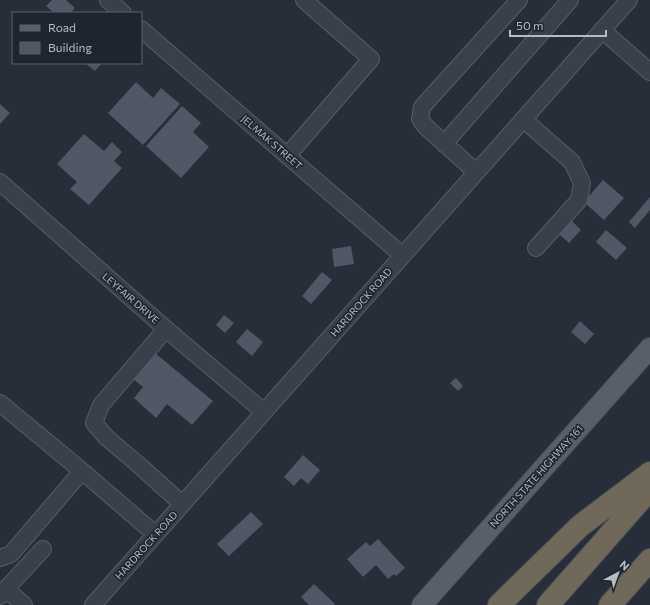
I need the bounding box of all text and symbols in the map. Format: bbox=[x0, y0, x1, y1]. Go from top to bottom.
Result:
legend bbox=[12, 12, 142, 64]
scale bar bbox=[510, 12, 606, 38]
text: 50 m bbox=[516, 18, 544, 32]
text: Road bbox=[48, 20, 76, 34]
text: Building bbox=[48, 40, 92, 54]
street label: JELMAK STREET bbox=[239, 112, 305, 172]
street label: HARDROCK ROAD bbox=[328, 265, 394, 339]
street label: LEYFAIR DRIVE bbox=[100, 270, 162, 326]
street label: NORTH STATE HIGHWAY 161 bbox=[487, 422, 585, 530]
street label: HARDROCK ROAD bbox=[112, 509, 180, 581]
north arrow bbox=[598, 553, 638, 593]
text: N bbox=[618, 557, 632, 573]

